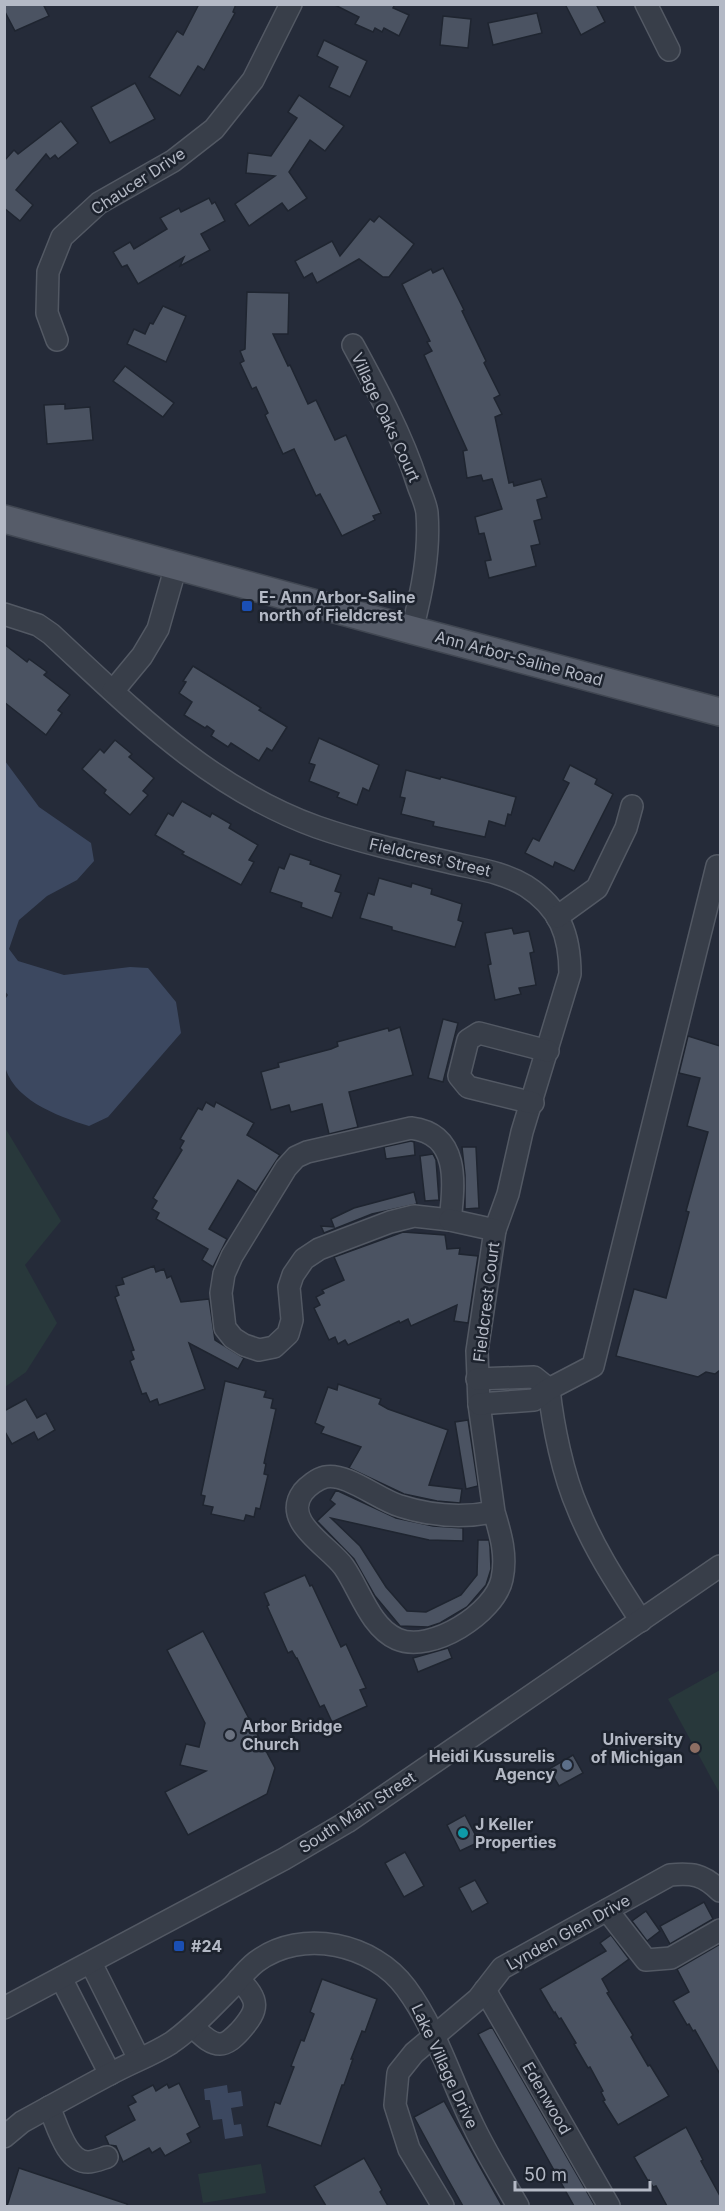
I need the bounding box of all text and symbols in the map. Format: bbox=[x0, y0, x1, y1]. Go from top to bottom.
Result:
street label: Chaucer Drive bbox=[87, 143, 189, 219]
street label: Village Oaks Court bbox=[347, 349, 425, 485]
place label: E- Ann Arbor-Saline north of Fieldcrest bbox=[259, 587, 416, 625]
marker: E- Ann Arbor-Saline north of Fieldcrest bbox=[240, 599, 254, 613]
street label: Ann Arbor-Saline Road bbox=[433, 626, 605, 690]
street label: Fieldcrest Street bbox=[367, 833, 493, 881]
street label: Fieldcrest Court bbox=[469, 1241, 503, 1363]
place label: Arbor Bridge Church bbox=[242, 1716, 342, 1754]
marker: Arbor Bridge Church bbox=[223, 1728, 237, 1742]
place label: University of Michigan bbox=[591, 1729, 683, 1767]
marker: University of Michigan bbox=[688, 1741, 702, 1755]
place label: Heidi Kussurelis Agency bbox=[429, 1746, 555, 1784]
marker: Heidi Kussurelis Agency bbox=[560, 1758, 574, 1772]
street label: South Main Street bbox=[295, 1767, 419, 1857]
place label: J Keller Properties bbox=[475, 1814, 556, 1852]
marker: J Keller Properties bbox=[456, 1826, 470, 1840]
street label: Lynden Glen Drive bbox=[503, 1890, 633, 1974]
place label: #24 bbox=[191, 1936, 222, 1956]
marker: #24 bbox=[172, 1939, 186, 1953]
street label: Lake Village Drive bbox=[407, 2000, 483, 2132]
street label: Edenwood bbox=[518, 2058, 576, 2138]
scale bar bbox=[515, 2154, 650, 2192]
text: 50 m bbox=[524, 2164, 567, 2185]

